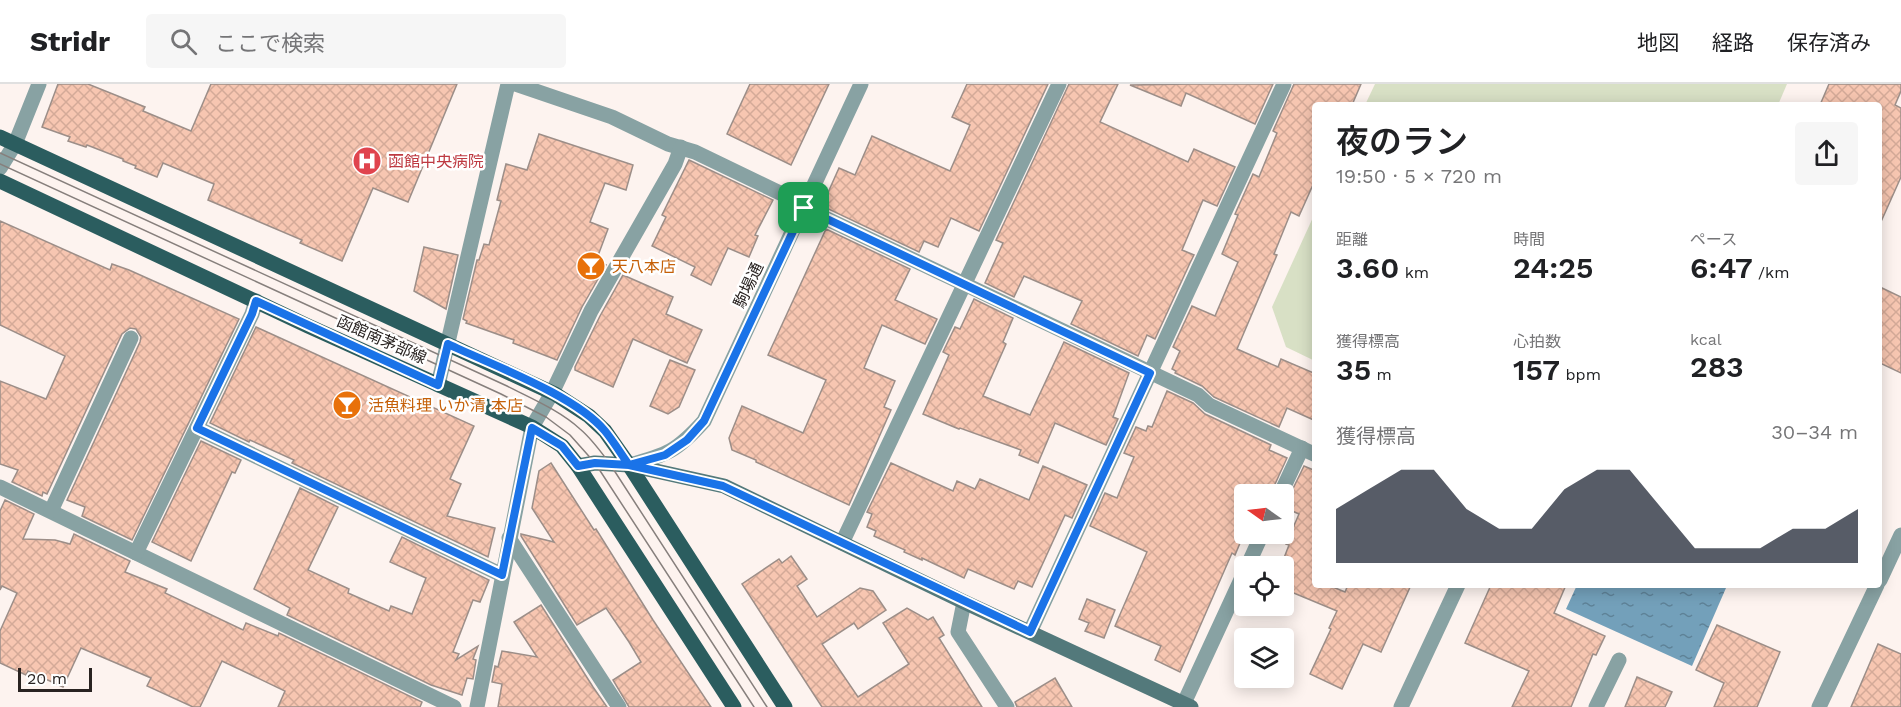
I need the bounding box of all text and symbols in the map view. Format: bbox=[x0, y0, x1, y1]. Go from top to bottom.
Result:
search box bbox=[146, 14, 566, 68]
text: Stridr bbox=[30, 25, 110, 58]
icon: search bbox=[167, 25, 200, 58]
text: 地図 bbox=[1637, 30, 1679, 55]
text: 経路 bbox=[1712, 30, 1754, 55]
text: 保存済み bbox=[1787, 30, 1871, 55]
text: ここで検索 bbox=[215, 31, 325, 56]
text: 夜のラン bbox=[1336, 122, 1468, 161]
button: share bbox=[1795, 122, 1858, 185]
hospital icon: 函館中央病院 bbox=[351, 145, 383, 177]
place label: 函館中央病院 bbox=[388, 152, 484, 171]
text: 19:50 · 5 × 720 m bbox=[1336, 164, 1502, 188]
pin bbox=[778, 182, 829, 233]
icon: arrive bbox=[787, 191, 820, 224]
text: 距離 bbox=[1336, 230, 1368, 249]
text: 時間 bbox=[1513, 230, 1545, 249]
text: ペース bbox=[1690, 230, 1737, 249]
bar icon: 天八本店 bbox=[575, 250, 607, 282]
text: 3.60 bbox=[1336, 250, 1399, 285]
text: 24:25 bbox=[1513, 250, 1593, 285]
text: 6:47 bbox=[1690, 250, 1753, 285]
place label: 天八本店 bbox=[612, 257, 676, 276]
street label: 駒場通 bbox=[730, 259, 767, 311]
text: km bbox=[1399, 263, 1429, 282]
text: /km bbox=[1753, 263, 1789, 282]
street label: 函館南茅部線 bbox=[334, 311, 430, 368]
text: kcal bbox=[1690, 330, 1722, 349]
text: 獲得標高 bbox=[1336, 332, 1400, 351]
text: 心拍数 bbox=[1513, 332, 1561, 351]
text: 283 bbox=[1690, 349, 1744, 384]
text: 35 bbox=[1336, 352, 1371, 387]
text: 157 bbox=[1513, 352, 1560, 387]
text: m bbox=[1371, 365, 1392, 384]
text: bpm bbox=[1560, 365, 1601, 384]
bar icon: 活魚料理 いか清 本店 bbox=[331, 389, 363, 421]
place label: 活魚料理 いか清 本店 bbox=[368, 396, 523, 415]
text: 30–34 m bbox=[1771, 420, 1858, 444]
text: 獲得標高 bbox=[1336, 424, 1416, 448]
north arrow bbox=[1234, 484, 1294, 544]
map controls bbox=[1234, 484, 1294, 688]
button: locate bbox=[1234, 556, 1294, 616]
button: layers bbox=[1234, 628, 1294, 688]
scale bar bbox=[18, 665, 92, 692]
text: 20 m bbox=[27, 669, 67, 688]

